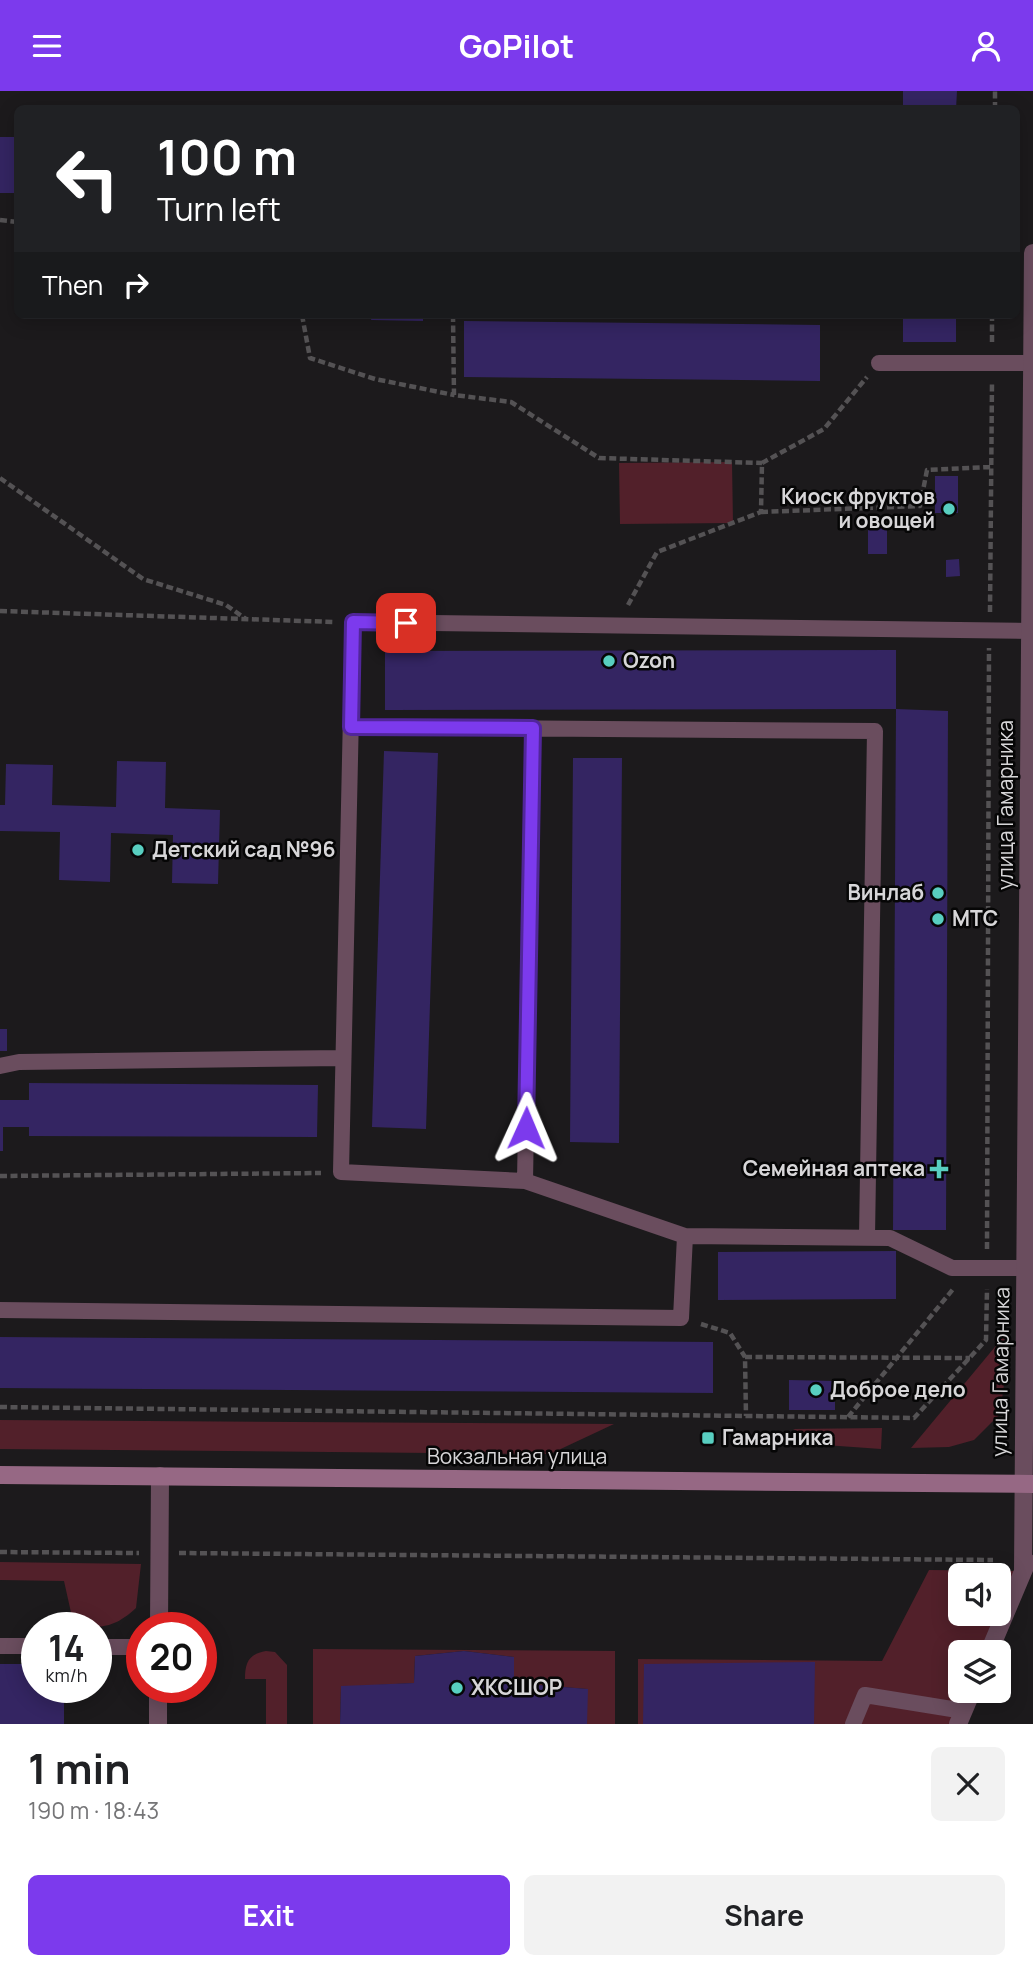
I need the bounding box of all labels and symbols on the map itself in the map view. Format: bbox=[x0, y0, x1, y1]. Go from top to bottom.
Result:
place label: Киоск фруктов и овощей bbox=[781, 482, 935, 534]
marker: Киоск фруктов и овощей bbox=[941, 501, 957, 517]
pin bbox=[376, 593, 436, 653]
place label: Ozon bbox=[623, 646, 675, 674]
marker: Ozon bbox=[601, 653, 617, 669]
street label: улица Гамарника bbox=[991, 720, 1019, 890]
place label: Детский сад №96 bbox=[152, 835, 336, 863]
marker: Детский сад №96 bbox=[130, 842, 146, 858]
place label: Винлаб bbox=[848, 878, 924, 906]
marker: Винлаб bbox=[930, 885, 946, 901]
place label: МТС bbox=[952, 904, 998, 932]
marker: МТС bbox=[930, 911, 946, 927]
position arrow bbox=[489, 1091, 563, 1165]
place label: Семейная аптека bbox=[743, 1154, 925, 1182]
marker: Семейная аптека bbox=[931, 1161, 947, 1177]
street label: улица Гамарника bbox=[985, 1287, 1015, 1457]
place label: Доброе дело bbox=[830, 1375, 966, 1403]
marker: Доброе дело bbox=[808, 1382, 824, 1398]
place label: Гамарника bbox=[722, 1423, 834, 1451]
marker: Гамарника bbox=[700, 1430, 716, 1446]
street label: Вокзальная улица bbox=[427, 1442, 607, 1470]
speed limit sign: 20 bbox=[126, 1612, 217, 1703]
place label: ХКСШОР bbox=[471, 1673, 562, 1701]
marker: ХКСШОР bbox=[449, 1680, 465, 1696]

